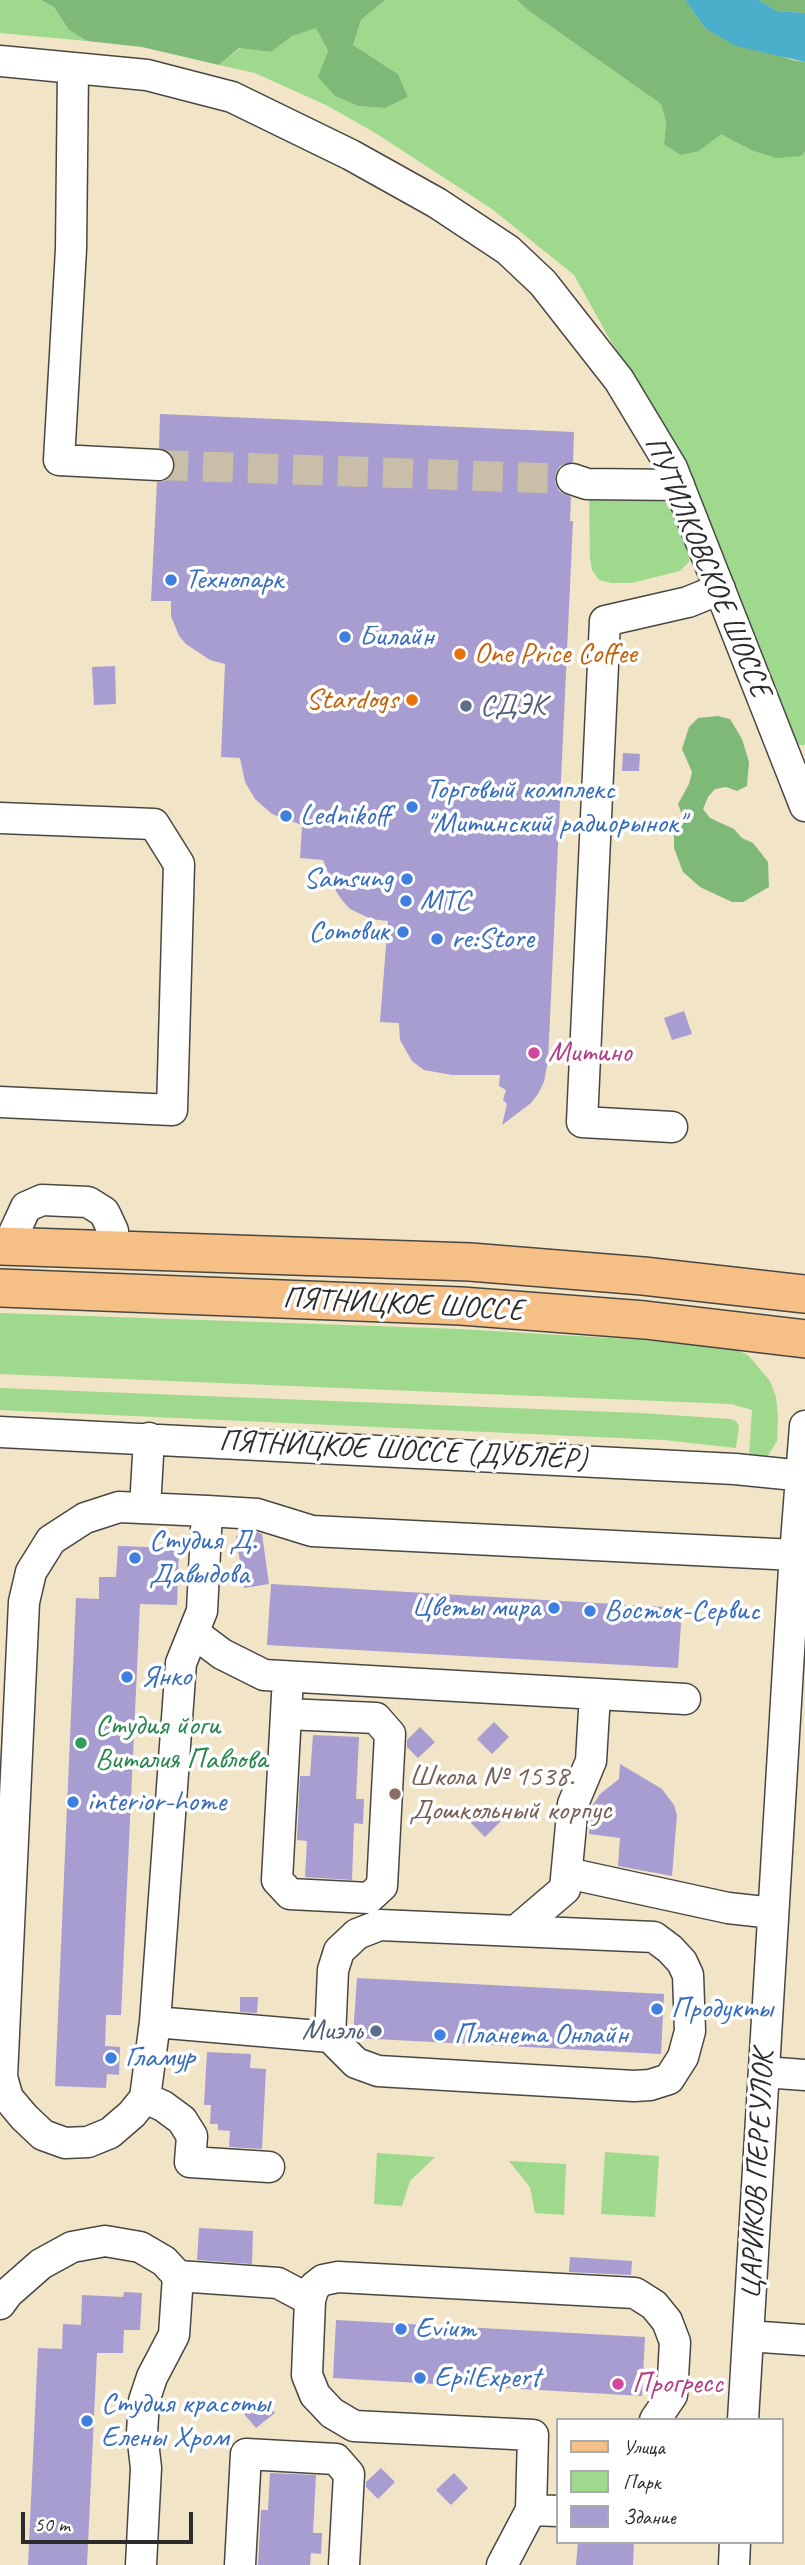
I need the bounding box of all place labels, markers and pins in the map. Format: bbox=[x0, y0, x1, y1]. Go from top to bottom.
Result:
place label: Технопарк bbox=[185, 562, 283, 598]
marker: Технопарк bbox=[163, 572, 179, 588]
place label: Билайн bbox=[359, 619, 434, 655]
marker: Билайн bbox=[337, 629, 353, 645]
place label: One Price Coffee bbox=[474, 636, 637, 672]
marker: One Price Coffee bbox=[452, 646, 468, 662]
place label: Stardogs bbox=[306, 682, 398, 718]
place label: СДЭК bbox=[480, 688, 546, 724]
marker: Stardogs bbox=[404, 692, 420, 708]
marker: СДЭК bbox=[458, 698, 474, 714]
place label: Торговый комплекс "Митинский радиорынок" bbox=[426, 772, 685, 842]
place label: Lednikoff bbox=[300, 798, 390, 834]
marker: Торговый комплекс "Митинский радиорынок" bbox=[404, 799, 420, 815]
marker: Lednikoff bbox=[278, 808, 294, 824]
place label: Samsung bbox=[303, 861, 393, 897]
marker: Samsung bbox=[399, 871, 415, 887]
place label: МТС bbox=[420, 883, 470, 919]
marker: МТС bbox=[398, 893, 414, 909]
place label: Сотовик bbox=[308, 914, 389, 950]
place label: re:Store bbox=[451, 921, 534, 957]
marker: Сотовик bbox=[395, 924, 411, 940]
marker: re:Store bbox=[429, 931, 445, 947]
place label: Митино bbox=[548, 1035, 632, 1071]
marker: Митино bbox=[526, 1045, 542, 1061]
place label: Студия Д. Давыдова bbox=[149, 1523, 257, 1594]
marker: Студия Д. Давыдова bbox=[127, 1550, 143, 1566]
place label: Цветы мира bbox=[411, 1590, 540, 1626]
place label: Восток-Сервис bbox=[604, 1593, 760, 1629]
marker: Цветы мира bbox=[546, 1600, 562, 1616]
marker: Восток-Сервис bbox=[582, 1603, 598, 1619]
place label: Янко bbox=[141, 1659, 191, 1695]
marker: Янко bbox=[119, 1669, 135, 1685]
place label: Студия йоги Виталия Павлова bbox=[95, 1708, 267, 1778]
marker: Студия йоги Виталия Павлова bbox=[73, 1735, 89, 1751]
place label: Школа № 1538. Дошкольный корпус bbox=[409, 1759, 611, 1829]
place label: interior-home bbox=[87, 1784, 226, 1820]
marker: Школа № 1538. Дошкольный корпус bbox=[387, 1786, 403, 1802]
marker: interior-home bbox=[65, 1794, 81, 1810]
place label: Продукты bbox=[671, 1991, 773, 2027]
marker: Продукты bbox=[649, 2001, 665, 2017]
place label: Миэль bbox=[302, 2013, 362, 2049]
place label: Планета Онлайн bbox=[454, 2017, 628, 2053]
marker: Миэль bbox=[368, 2023, 384, 2039]
marker: Планета Онлайн bbox=[432, 2027, 448, 2043]
place label: Гламур bbox=[125, 2040, 195, 2076]
marker: Гламур bbox=[103, 2050, 119, 2066]
place label: Evium bbox=[415, 2311, 476, 2347]
marker: Evium bbox=[393, 2321, 409, 2337]
place label: EpilExpert bbox=[434, 2360, 540, 2396]
place label: Прогресс bbox=[632, 2366, 723, 2402]
marker: EpilExpert bbox=[412, 2370, 428, 2386]
marker: Прогресс bbox=[610, 2376, 626, 2392]
place label: Студия красоты Елены Хром bbox=[101, 2386, 270, 2456]
marker: Студия красоты Елены Хром bbox=[79, 2413, 95, 2429]

